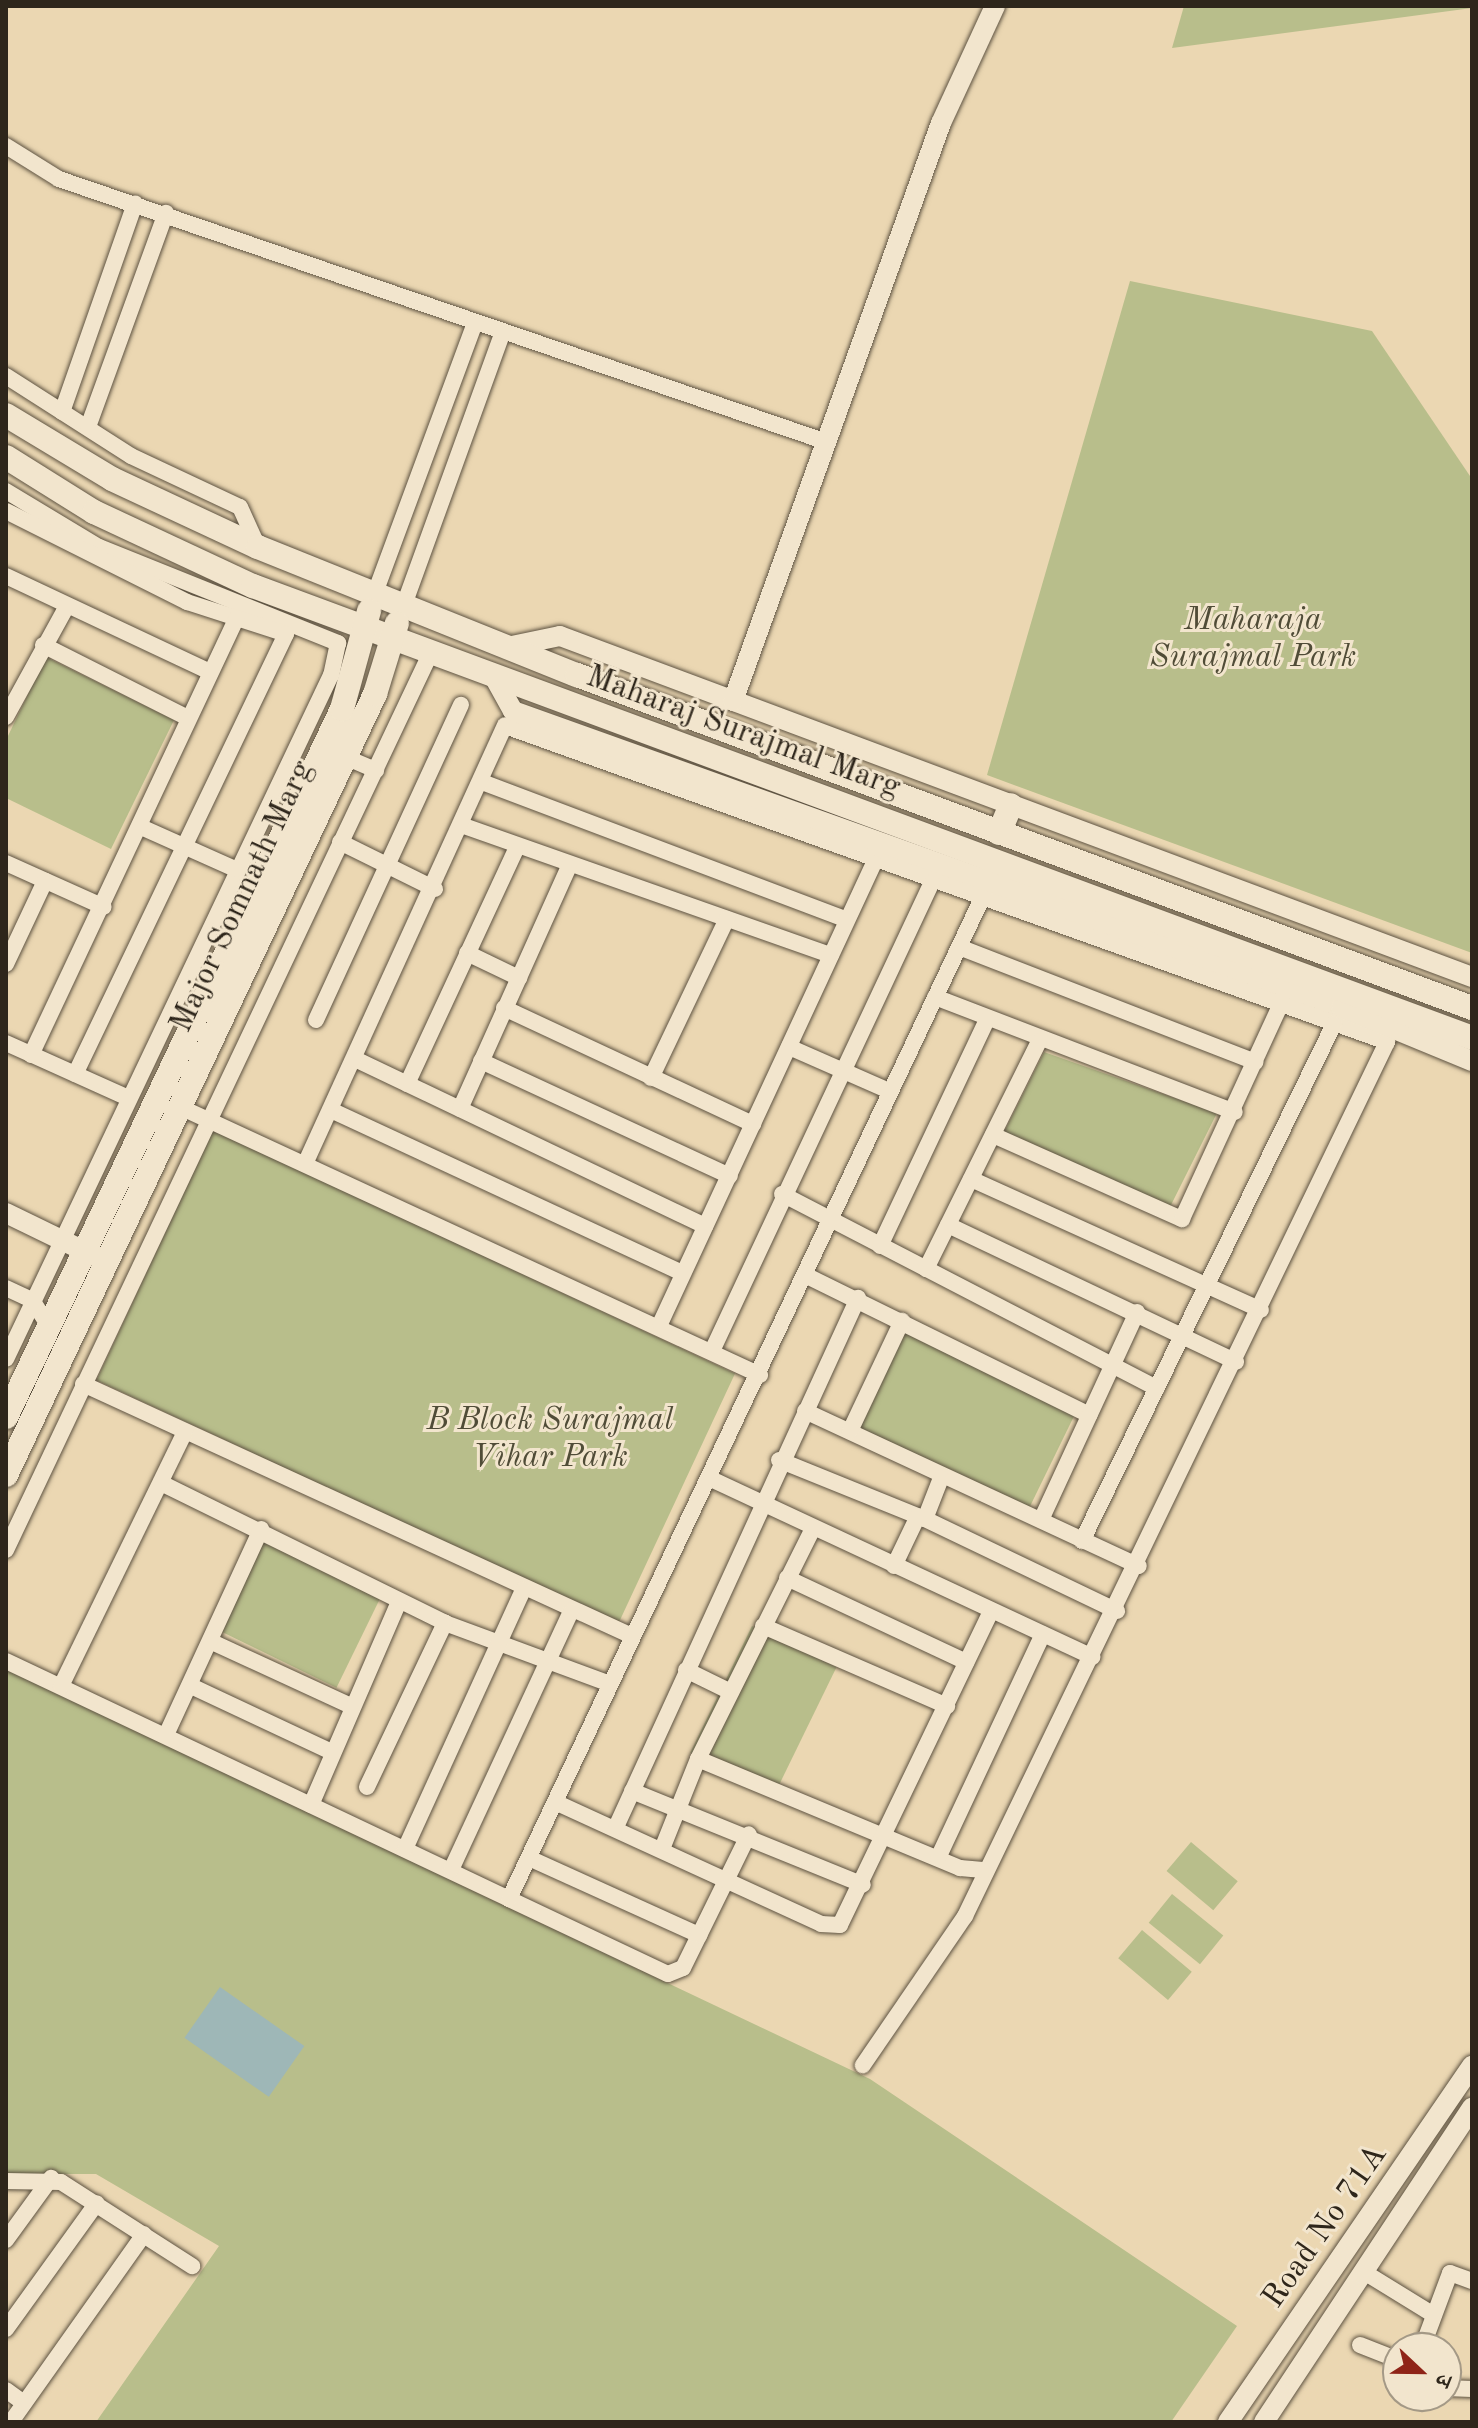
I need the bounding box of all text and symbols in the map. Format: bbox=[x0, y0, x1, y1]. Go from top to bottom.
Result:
park label: Maharaja Surajmal Park bbox=[1150, 603, 1356, 678]
street label: Maharaj Surajmal Marg bbox=[580, 658, 906, 808]
street label: Major Somnath Marg bbox=[163, 755, 323, 1039]
park label: B Block Surajmal Vihar Park bbox=[426, 1403, 674, 1478]
street label: Road No 71A bbox=[1255, 2138, 1397, 2316]
north arrow bbox=[1382, 2332, 1462, 2412]
text: उ bbox=[1430, 2371, 1455, 2390]

